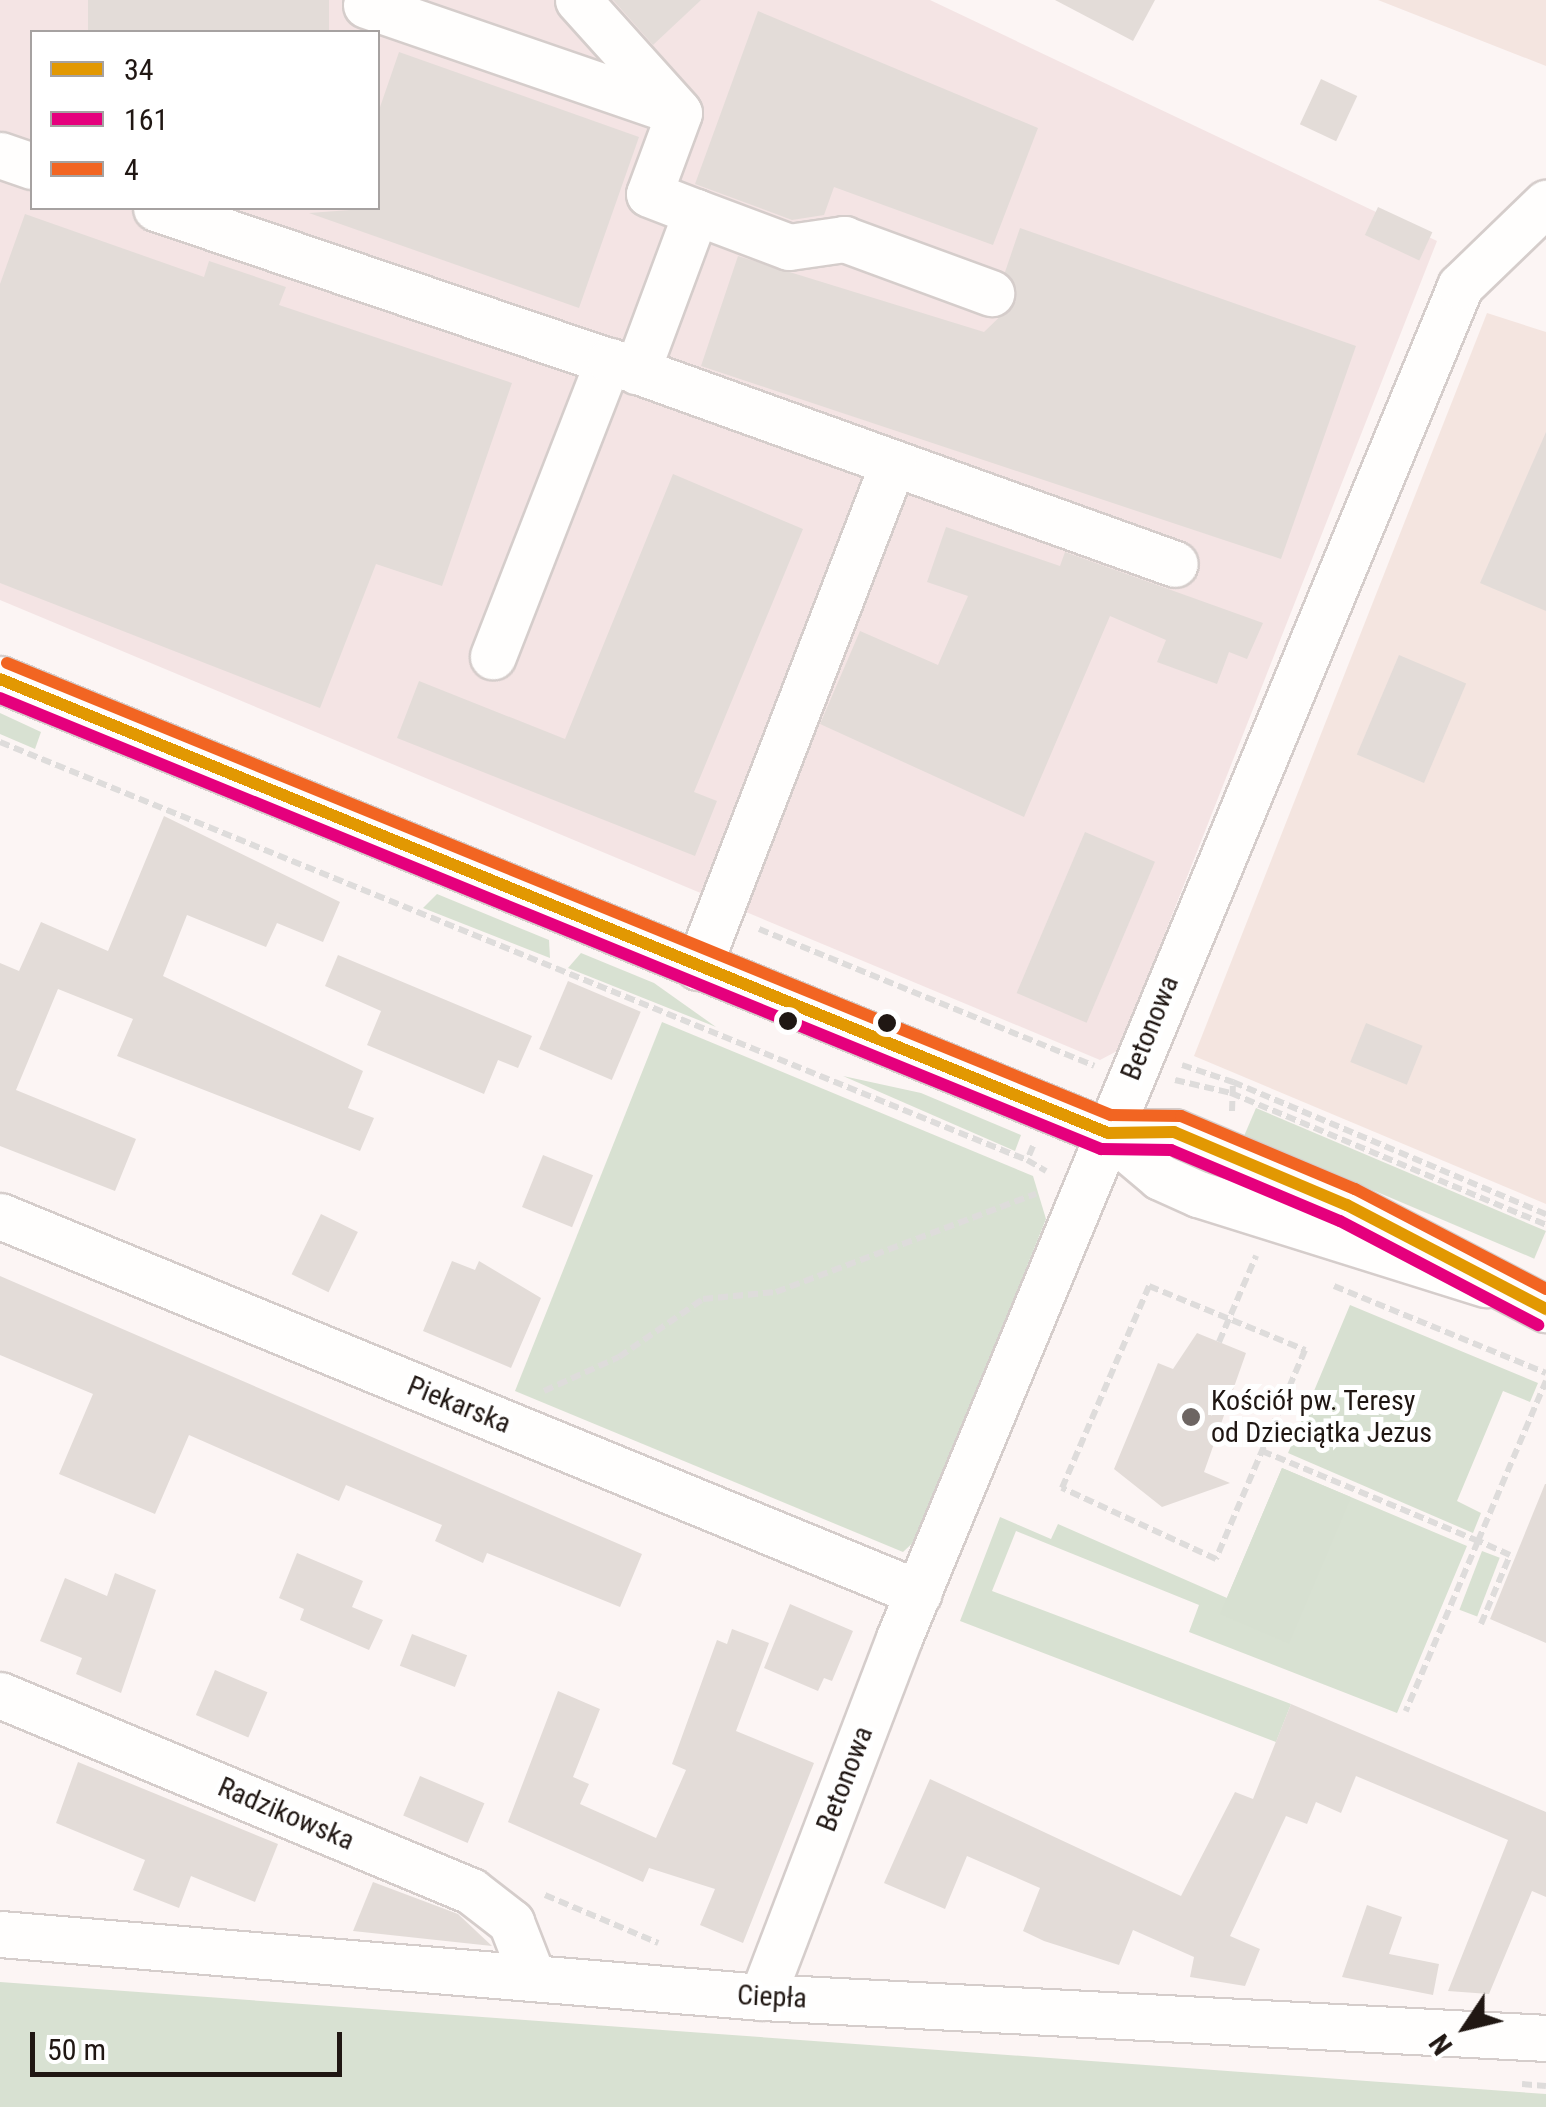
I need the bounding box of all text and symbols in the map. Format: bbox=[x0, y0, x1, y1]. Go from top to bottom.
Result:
legend bbox=[30, 30, 380, 210]
text: 34 bbox=[124, 52, 154, 87]
text: 161 bbox=[124, 102, 168, 137]
text: 4 bbox=[124, 152, 139, 187]
street label: Betonowa bbox=[1114, 971, 1186, 1085]
unlabelled marker bbox=[778, 1011, 798, 1031]
unlabelled marker bbox=[877, 1013, 897, 1033]
street label: Piekarska bbox=[402, 1369, 516, 1441]
place label: Kościół pw. Teresy od Dzieciątka Jezus bbox=[1211, 1384, 1432, 1450]
marker: Kościół pw. Teresy od Dzieciątka Jezus bbox=[1180, 1406, 1202, 1428]
street label: Betonowa bbox=[810, 1722, 880, 1836]
street label: Radzikowska bbox=[213, 1770, 359, 1858]
north arrow bbox=[1416, 1977, 1516, 2077]
street label: Ciepła bbox=[736, 1978, 808, 2016]
scale bar bbox=[35, 2012, 348, 2074]
text: N bbox=[1423, 2028, 1459, 2061]
text: 50 m bbox=[47, 2032, 106, 2067]

